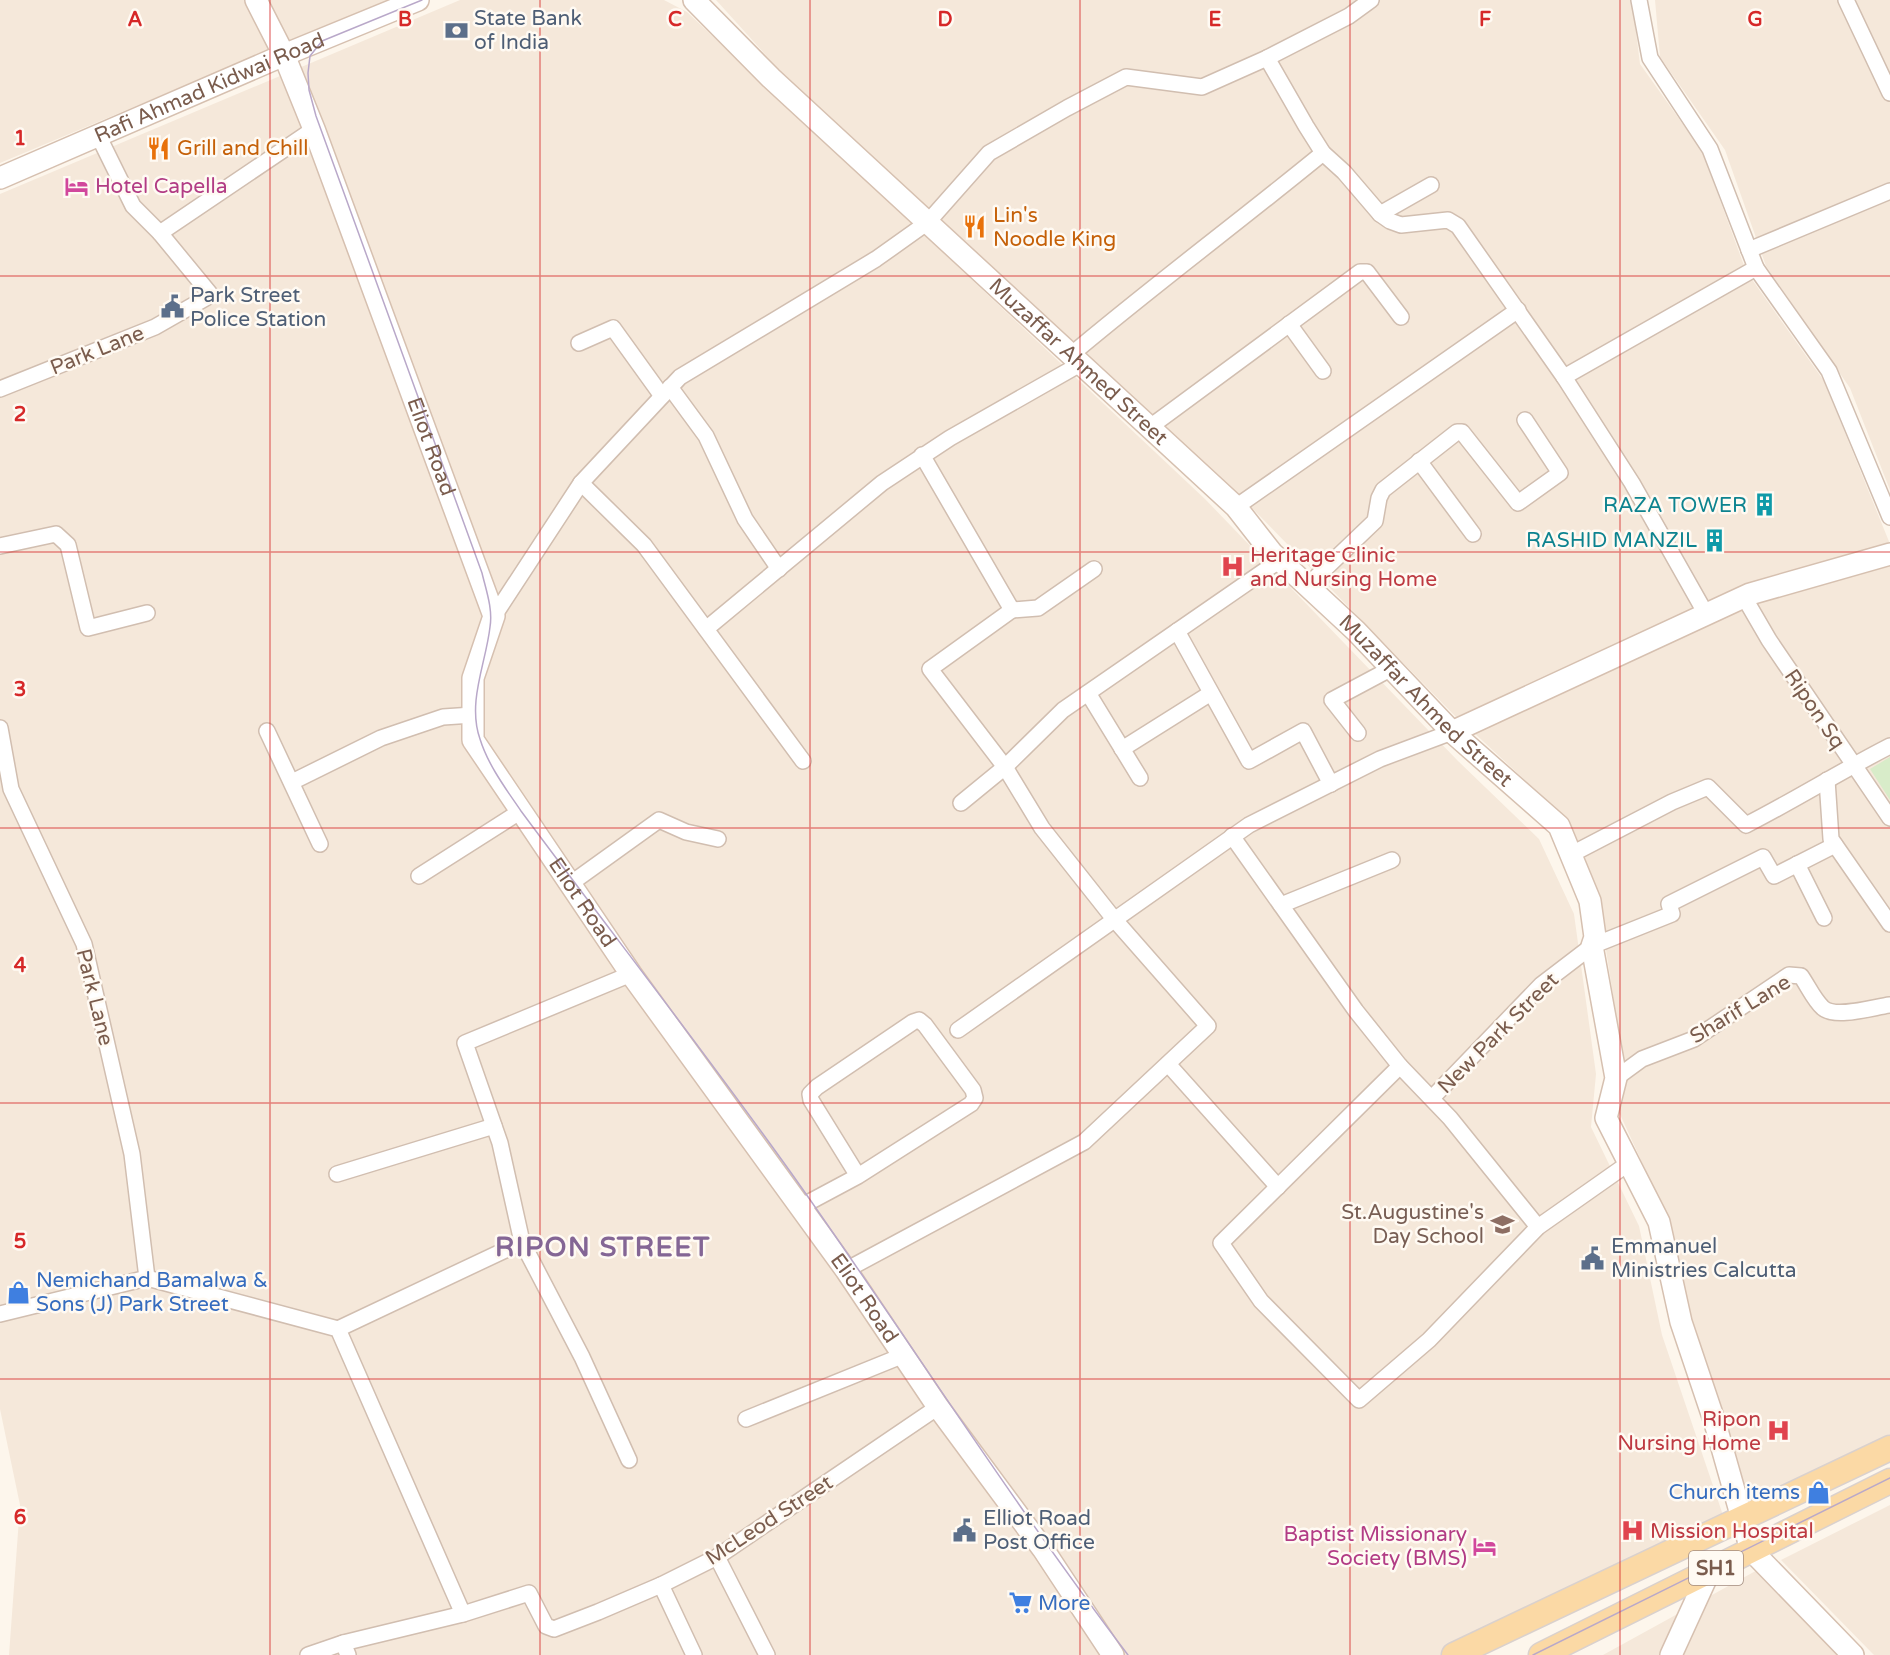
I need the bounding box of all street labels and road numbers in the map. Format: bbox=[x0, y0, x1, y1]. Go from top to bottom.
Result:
street label: Rafi Ahmad Kidwai Road bbox=[91, 28, 328, 149]
street label: Muzaffar Ahmed Street bbox=[984, 273, 1173, 451]
street label: Park Lane bbox=[47, 320, 148, 381]
street label: Eliot Road bbox=[401, 394, 460, 499]
street label: Muzaffar Ahmed Street bbox=[1334, 610, 1517, 792]
street label: Ripon Sq bbox=[1779, 665, 1850, 754]
street label: Eliot Road bbox=[543, 853, 621, 952]
street label: Park Lane bbox=[70, 946, 119, 1048]
street label: New Park Street bbox=[1433, 968, 1564, 1099]
street label: Sharif Lane bbox=[1686, 970, 1795, 1049]
street label: Eliot Road bbox=[825, 1249, 903, 1348]
street label: McLeod Street bbox=[701, 1470, 838, 1571]
road number: SH1 bbox=[1689, 1551, 1743, 1585]

